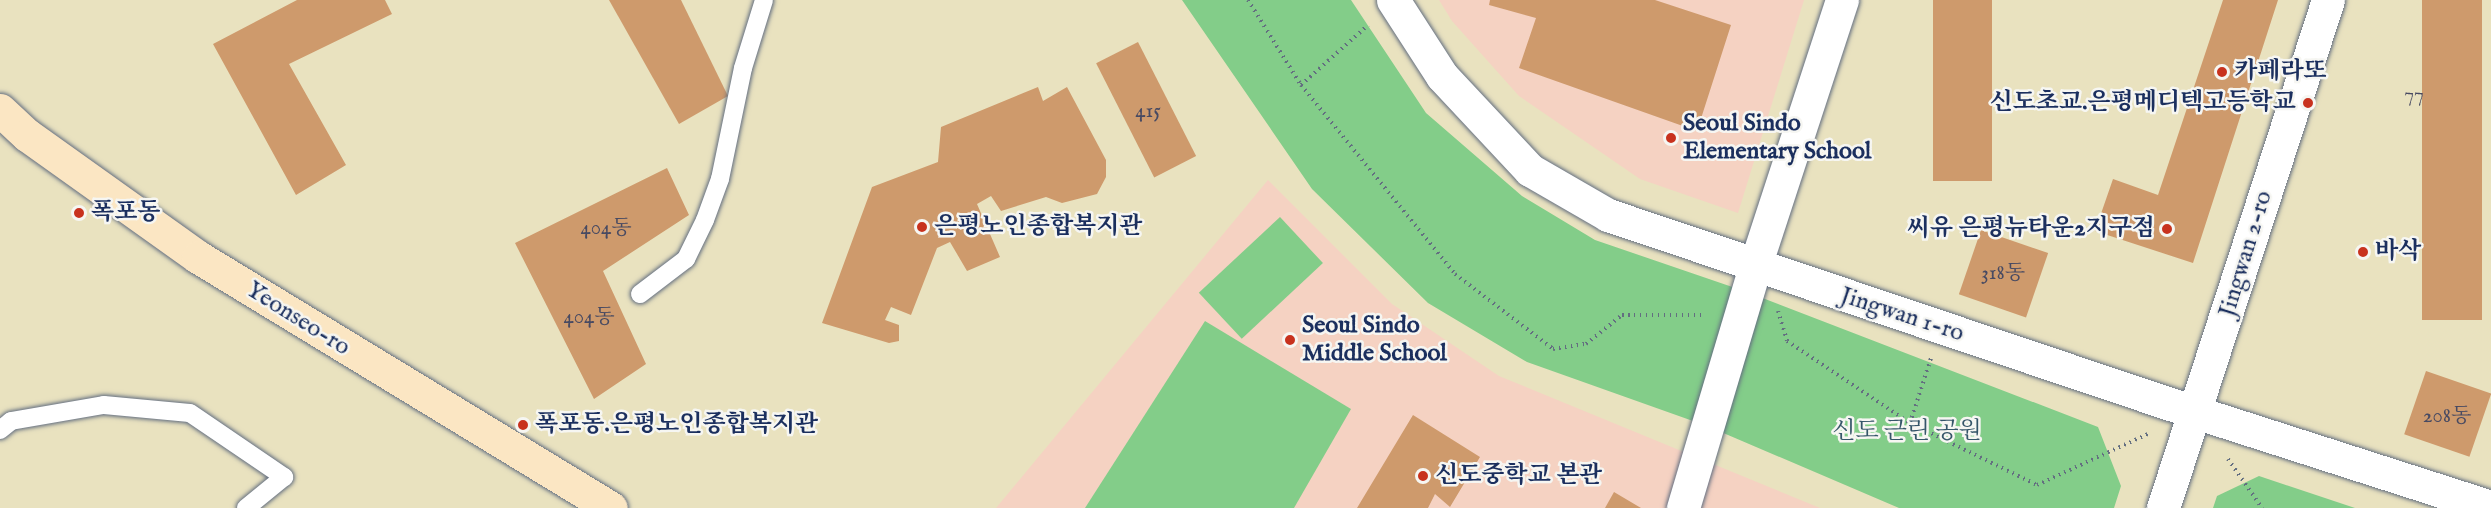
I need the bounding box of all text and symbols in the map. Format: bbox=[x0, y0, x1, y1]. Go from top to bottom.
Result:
place label: 카페라또 bbox=[2234, 58, 2327, 86]
marker: 카페라또 bbox=[2215, 65, 2229, 79]
house number: 77 bbox=[2404, 83, 2424, 109]
place label: 신도초교.은평메디텍고등학교 bbox=[1989, 89, 2296, 117]
marker: 신도초교.은평메디텍고등학교 bbox=[2301, 96, 2315, 110]
house number: 415 bbox=[1135, 99, 1161, 125]
place label: Seoul Sindo Elementary School bbox=[1683, 110, 1871, 166]
marker: Seoul Sindo Elementary School bbox=[1664, 131, 1678, 145]
street label: Jingwan 2-ro bbox=[2213, 187, 2279, 321]
place label: 폭포동 bbox=[91, 199, 161, 227]
marker: 폭포동 bbox=[72, 206, 86, 220]
place label: 은평노인종합복지관 bbox=[934, 213, 1143, 241]
place label: 씨유 은평뉴타운2지구점 bbox=[1907, 215, 2155, 243]
house number: 404동 bbox=[580, 216, 632, 242]
marker: 은평노인종합복지관 bbox=[915, 220, 929, 234]
marker: 씨유 은평뉴타운2지구점 bbox=[2160, 222, 2174, 236]
place label: 바삭 bbox=[2375, 238, 2421, 266]
marker: 바삭 bbox=[2356, 245, 2370, 259]
house number: 318동 bbox=[1981, 261, 2025, 287]
street label: Yeonseo-ro bbox=[241, 276, 355, 362]
street label: Jingwan 1-ro bbox=[1837, 282, 1967, 348]
house number: 404동 bbox=[563, 305, 615, 331]
place label: Seoul Sindo Middle School bbox=[1302, 312, 1447, 368]
marker: Seoul Sindo Middle School bbox=[1283, 333, 1297, 347]
house number: 208동 bbox=[2423, 404, 2471, 430]
place label: 폭포동.은평노인종합복지관 bbox=[535, 411, 818, 439]
marker: 폭포동.은평노인종합복지관 bbox=[516, 418, 530, 432]
park label: 신도 근린 공원 bbox=[1832, 418, 1982, 446]
place label: 신도중학교 본관 bbox=[1435, 462, 1603, 490]
marker: 신도중학교 본관 bbox=[1416, 469, 1430, 483]

